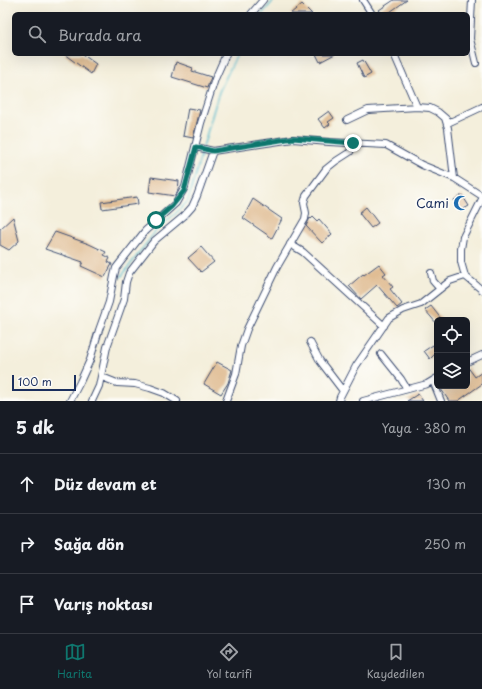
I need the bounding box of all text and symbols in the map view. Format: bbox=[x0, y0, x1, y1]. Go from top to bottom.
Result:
search box bbox=[12, 12, 470, 56]
icon: search bbox=[26, 23, 48, 45]
text: Burada ara bbox=[58, 23, 141, 46]
route end bbox=[344, 134, 362, 152]
place label: Cami bbox=[416, 193, 449, 212]
mosque icon: Cami bbox=[452, 194, 470, 212]
route start bbox=[147, 211, 165, 229]
map controls bbox=[434, 317, 470, 389]
button: locate bbox=[434, 317, 470, 353]
button: layers bbox=[434, 353, 470, 389]
scale bar bbox=[12, 373, 76, 392]
text: 100 m bbox=[18, 373, 52, 390]
text: 5 dk bbox=[16, 414, 54, 440]
text: Yaya · 380 m bbox=[381, 418, 466, 437]
text: Düz devam et bbox=[54, 472, 157, 495]
icon: ahead bbox=[16, 473, 38, 495]
text: 130 m bbox=[427, 474, 466, 493]
text: Sağa dön bbox=[54, 532, 124, 555]
icon: right bbox=[16, 533, 38, 555]
text: 250 m bbox=[424, 534, 466, 553]
text: Varış noktası bbox=[54, 592, 153, 615]
icon: arrive bbox=[16, 593, 38, 615]
tab: Harita bbox=[57, 641, 92, 682]
tab: Yol tarifi bbox=[207, 641, 252, 682]
tab: Kaydedilen bbox=[367, 641, 425, 682]

